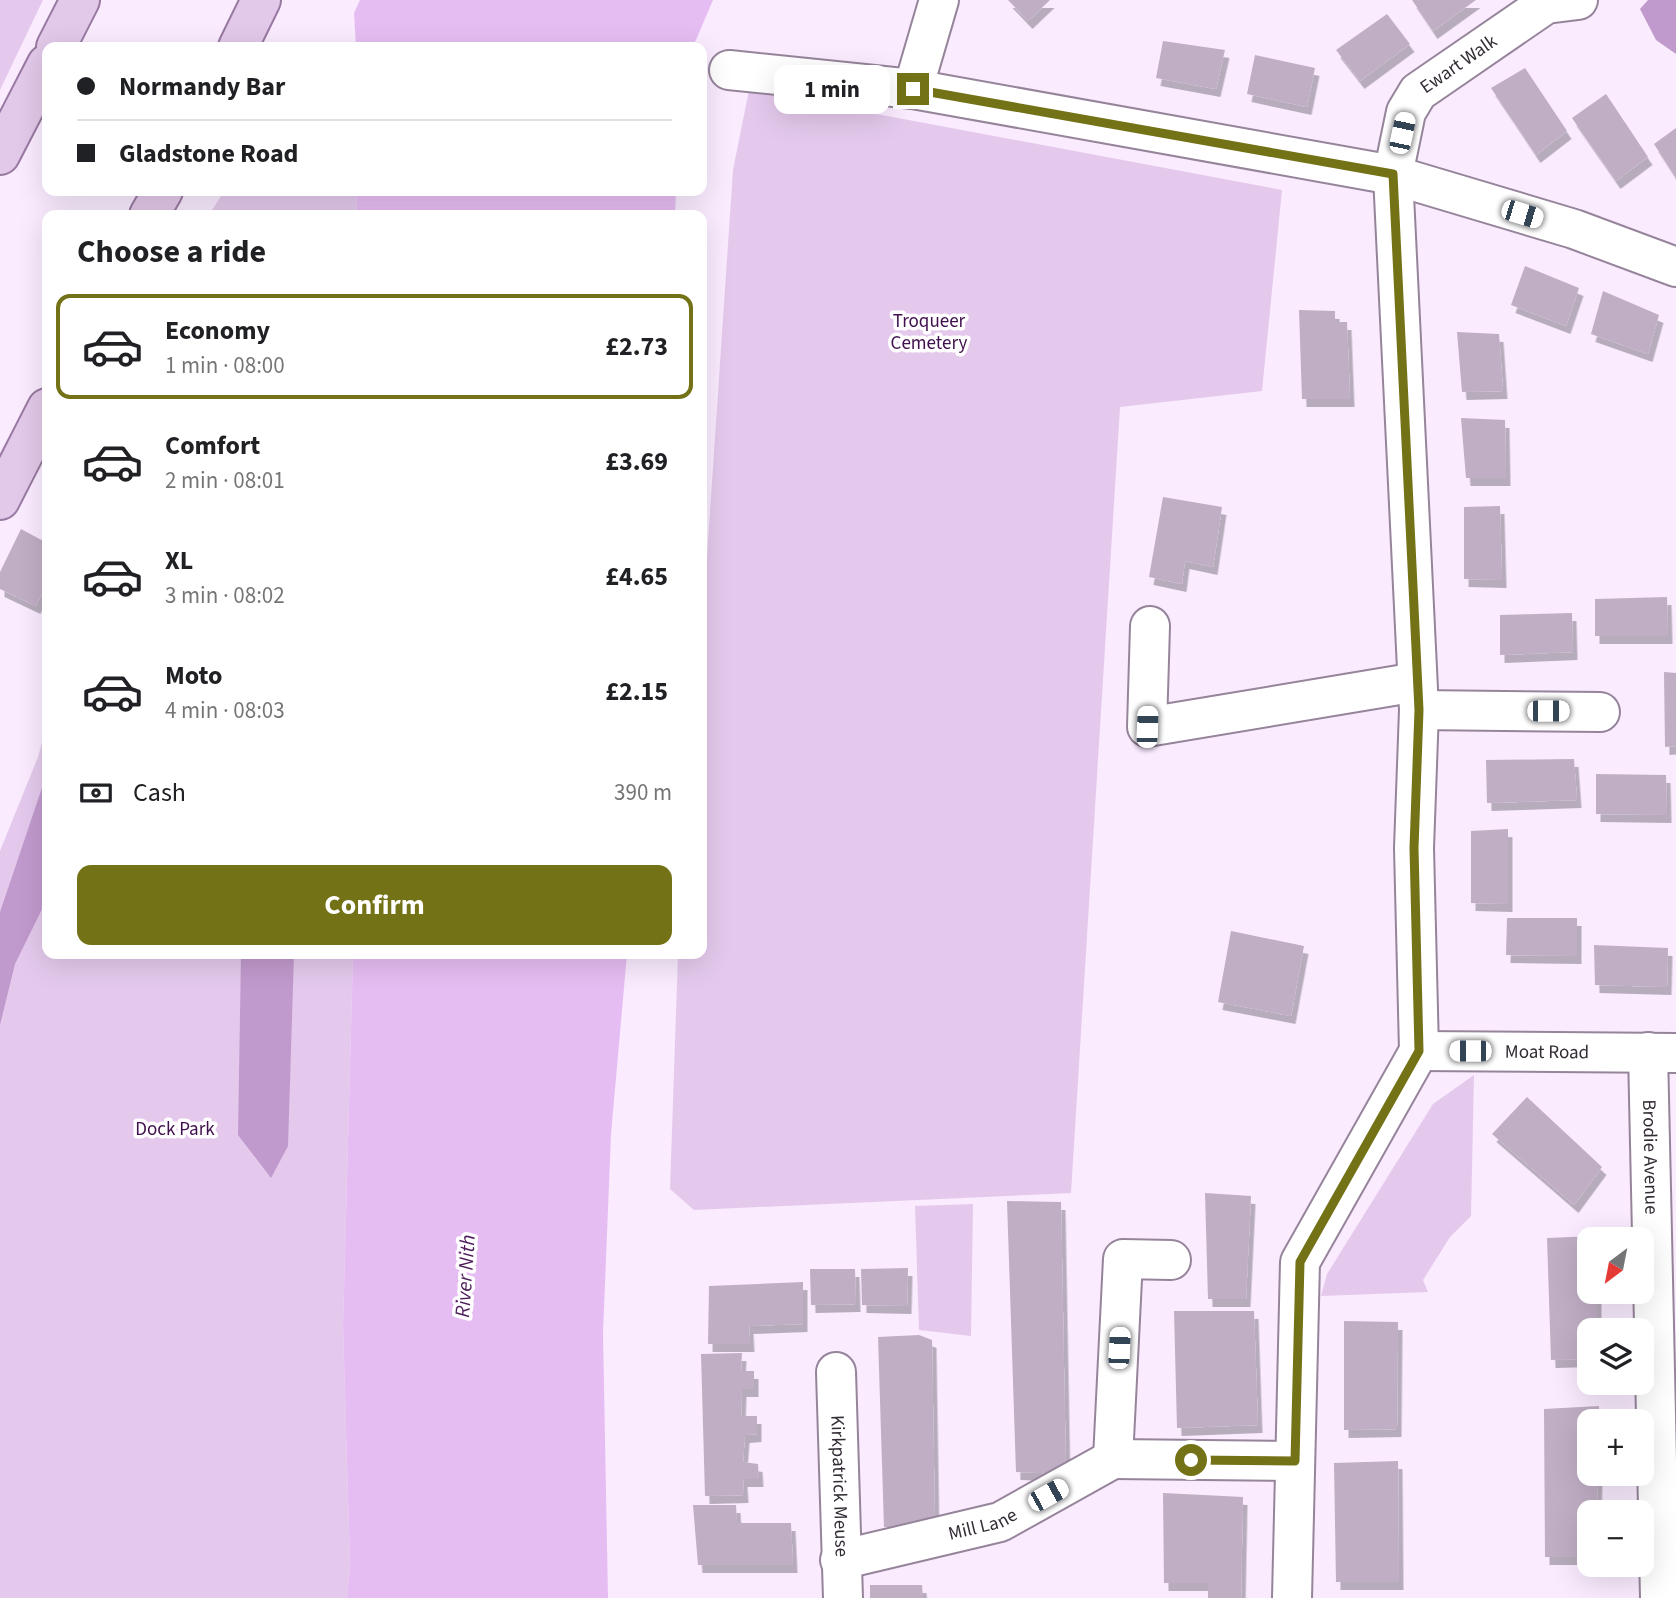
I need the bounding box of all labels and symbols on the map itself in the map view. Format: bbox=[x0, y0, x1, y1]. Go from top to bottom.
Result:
street label: Ewart Walk bbox=[1414, 28, 1503, 100]
callout: 1 min bbox=[773, 64, 888, 114]
route end bbox=[897, 73, 929, 105]
car bbox=[1388, 110, 1417, 156]
car bbox=[1499, 198, 1546, 230]
park label: Troqueer Cemetery bbox=[891, 308, 968, 357]
car bbox=[1528, 701, 1570, 722]
car bbox=[1136, 706, 1159, 748]
street label: Moat Road bbox=[1505, 1038, 1589, 1066]
car bbox=[1450, 1041, 1492, 1062]
street label: Brodie Avenue bbox=[1636, 1099, 1665, 1215]
park label: Dock Park bbox=[135, 1116, 215, 1143]
north arrow bbox=[1577, 1227, 1654, 1304]
water label: River Nith bbox=[447, 1233, 483, 1319]
car bbox=[1108, 1326, 1131, 1370]
street label: Kirkpatrick Meuse bbox=[824, 1415, 855, 1557]
route start bbox=[1175, 1444, 1207, 1476]
car bbox=[1025, 1476, 1072, 1514]
street label: Mill Lane bbox=[946, 1501, 1022, 1547]

